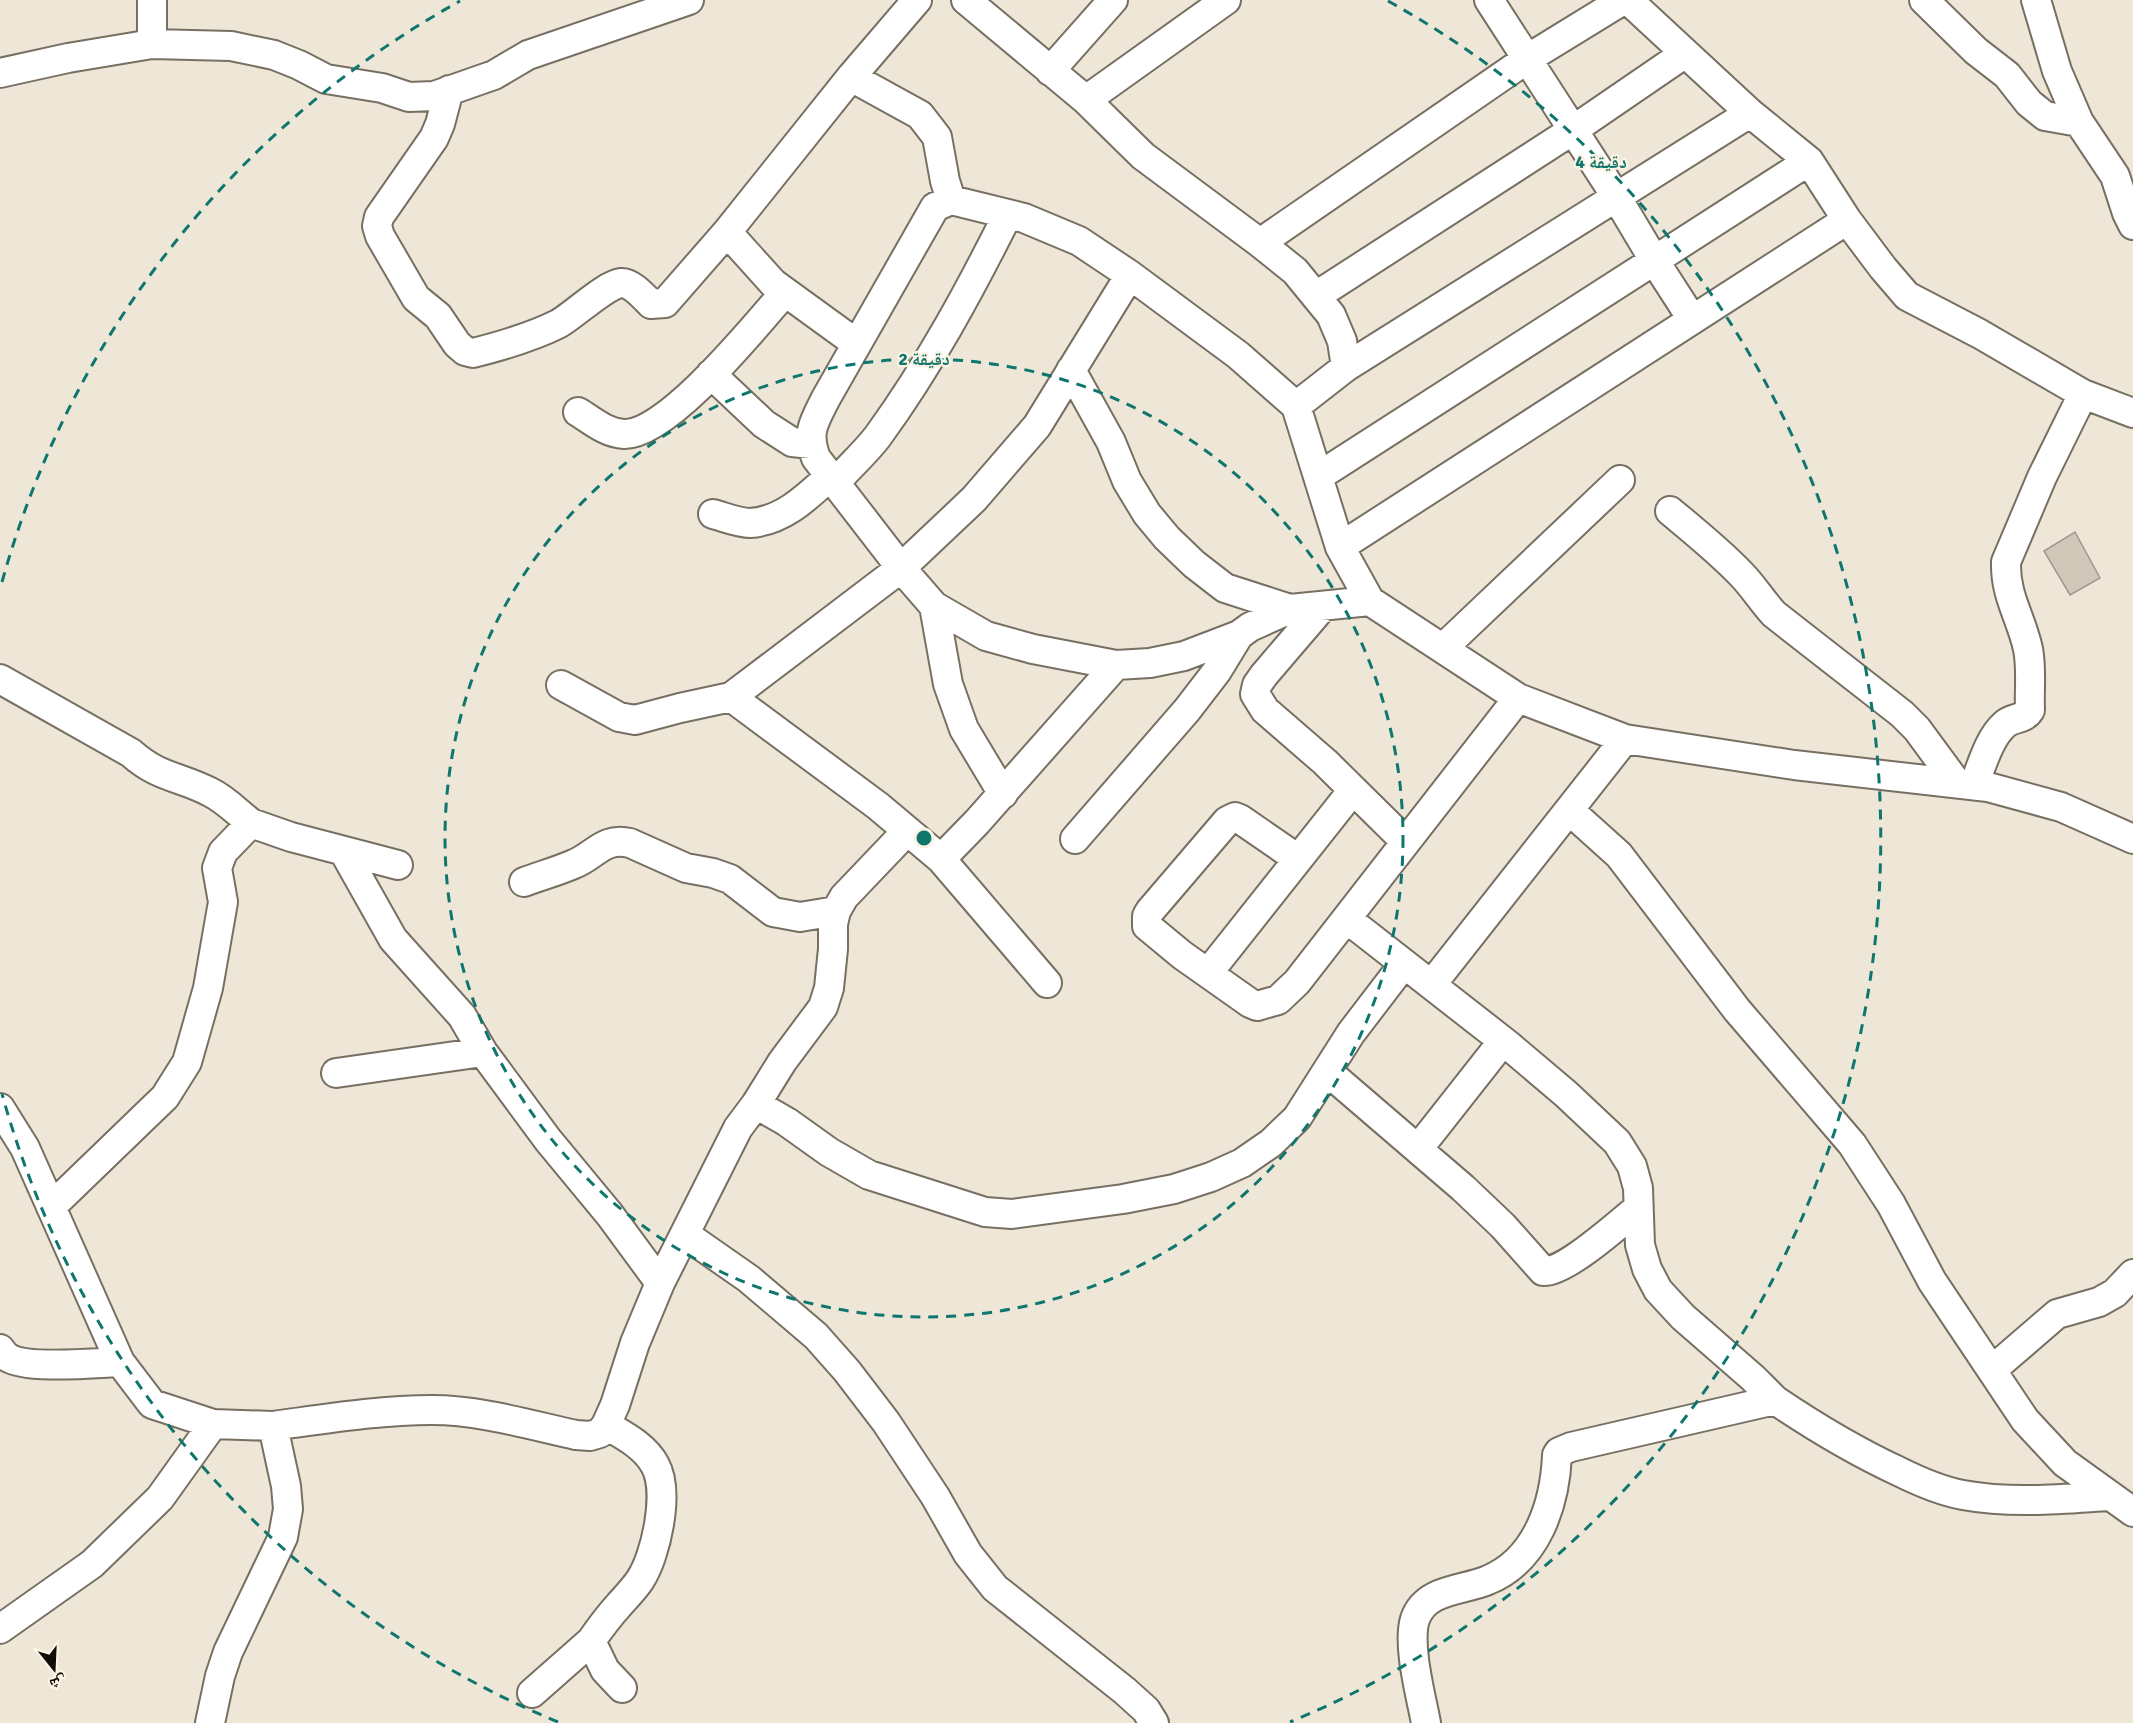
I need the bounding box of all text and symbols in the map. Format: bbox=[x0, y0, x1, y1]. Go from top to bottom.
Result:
text: 4 دقيقة bbox=[1575, 151, 1627, 173]
text: 2 دقيقة bbox=[898, 348, 950, 370]
centre of rings bbox=[914, 828, 934, 848]
north arrow bbox=[24, 1639, 84, 1699]
text: ش bbox=[47, 1670, 69, 1694]

